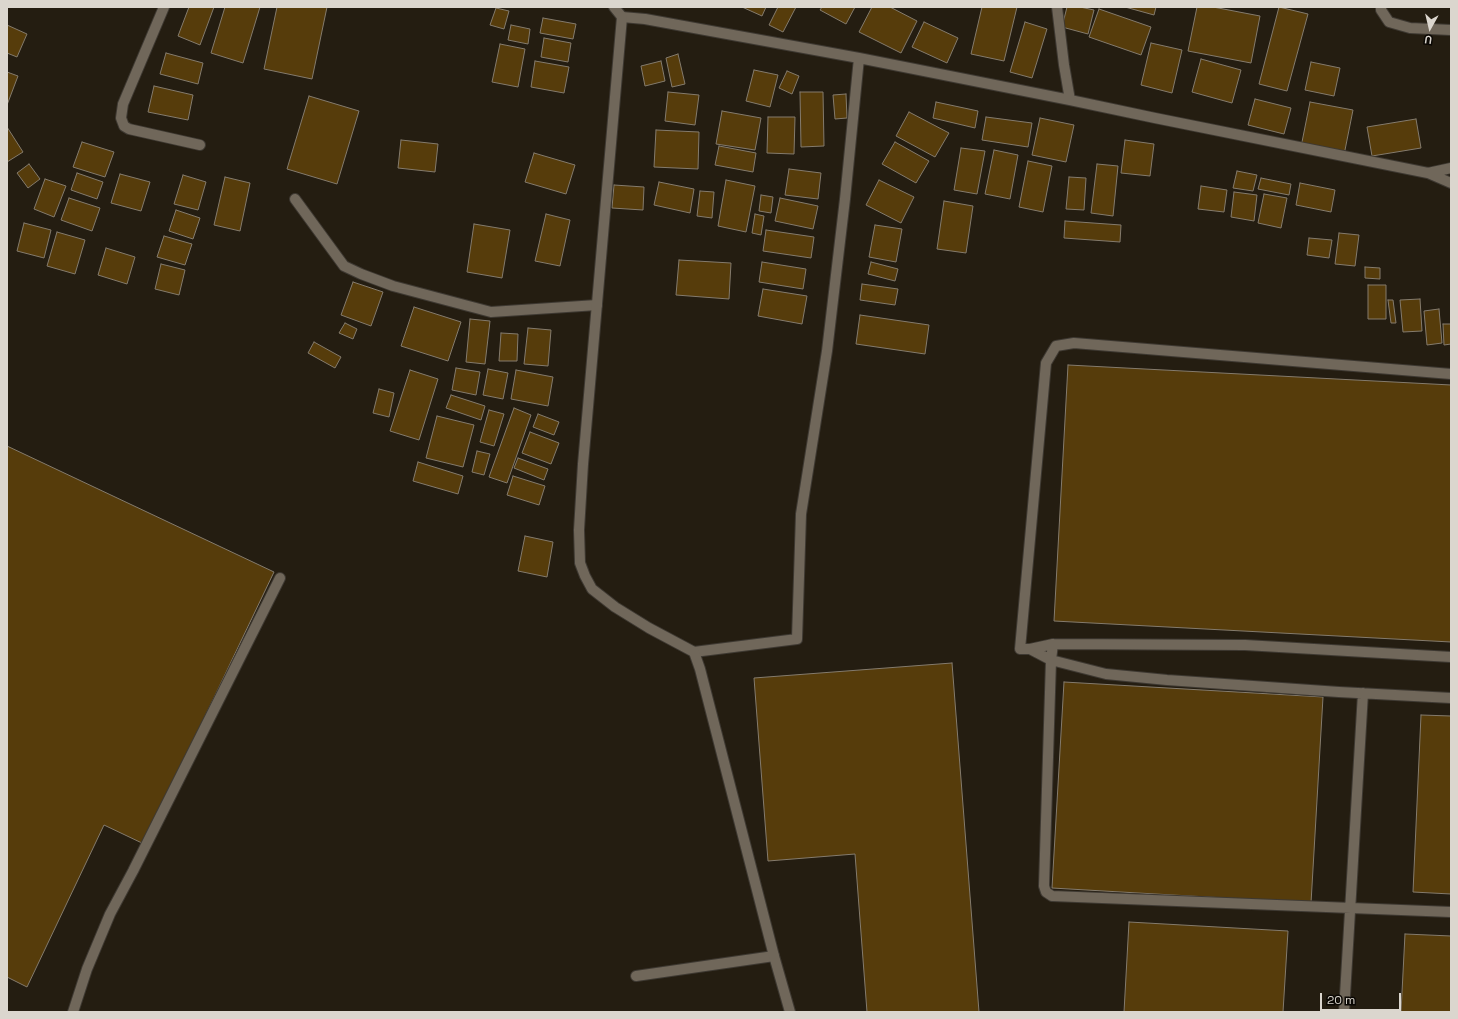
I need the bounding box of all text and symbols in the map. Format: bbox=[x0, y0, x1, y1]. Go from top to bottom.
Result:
north arrow bbox=[1410, 8, 1450, 48]
text: U bbox=[1424, 32, 1433, 47]
scale bar bbox=[1322, 985, 1403, 1011]
text: 20 m bbox=[1327, 992, 1355, 1008]

